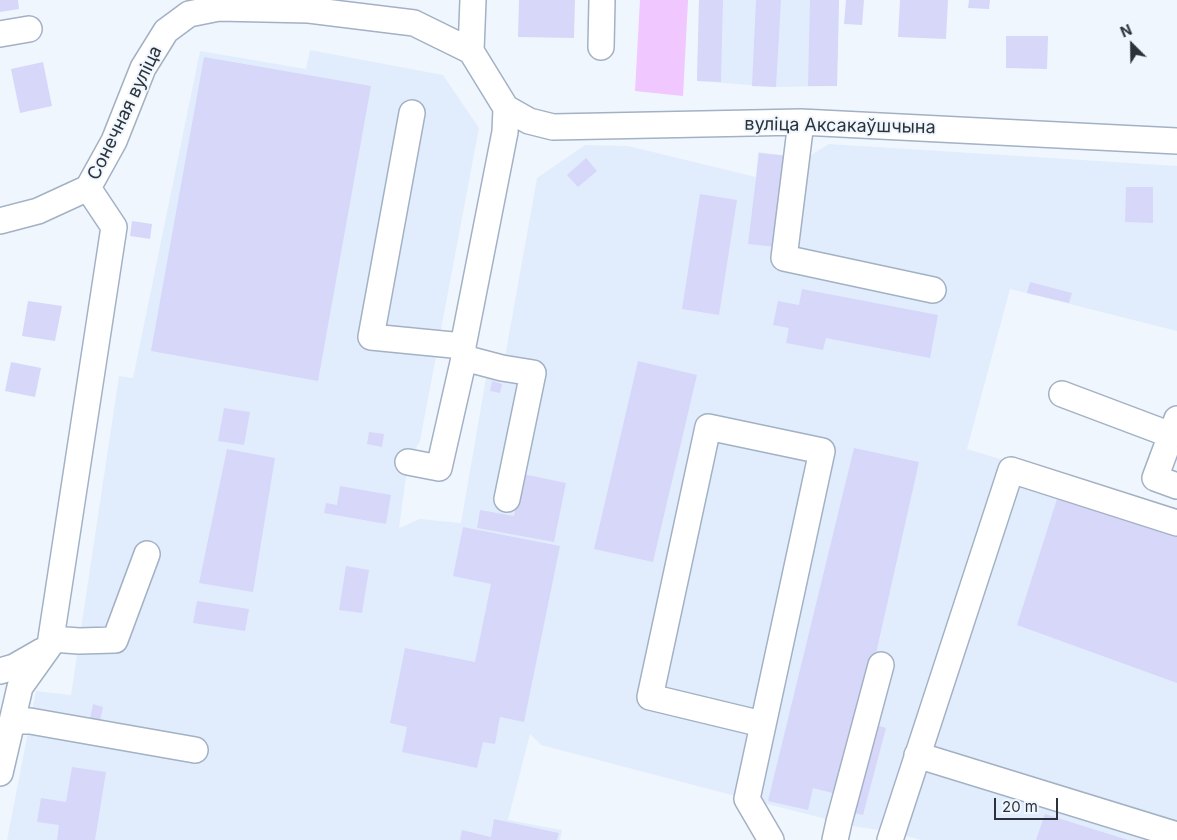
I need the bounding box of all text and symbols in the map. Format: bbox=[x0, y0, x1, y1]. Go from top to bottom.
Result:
north arrow bbox=[1107, 20, 1157, 70]
text: N bbox=[1118, 21, 1134, 41]
street label: Сонечная вуліца bbox=[83, 42, 167, 184]
street label: вуліца Аксакаўшчына bbox=[744, 114, 936, 138]
scale bar bbox=[997, 788, 1061, 820]
text: 20 m bbox=[1002, 797, 1038, 816]

